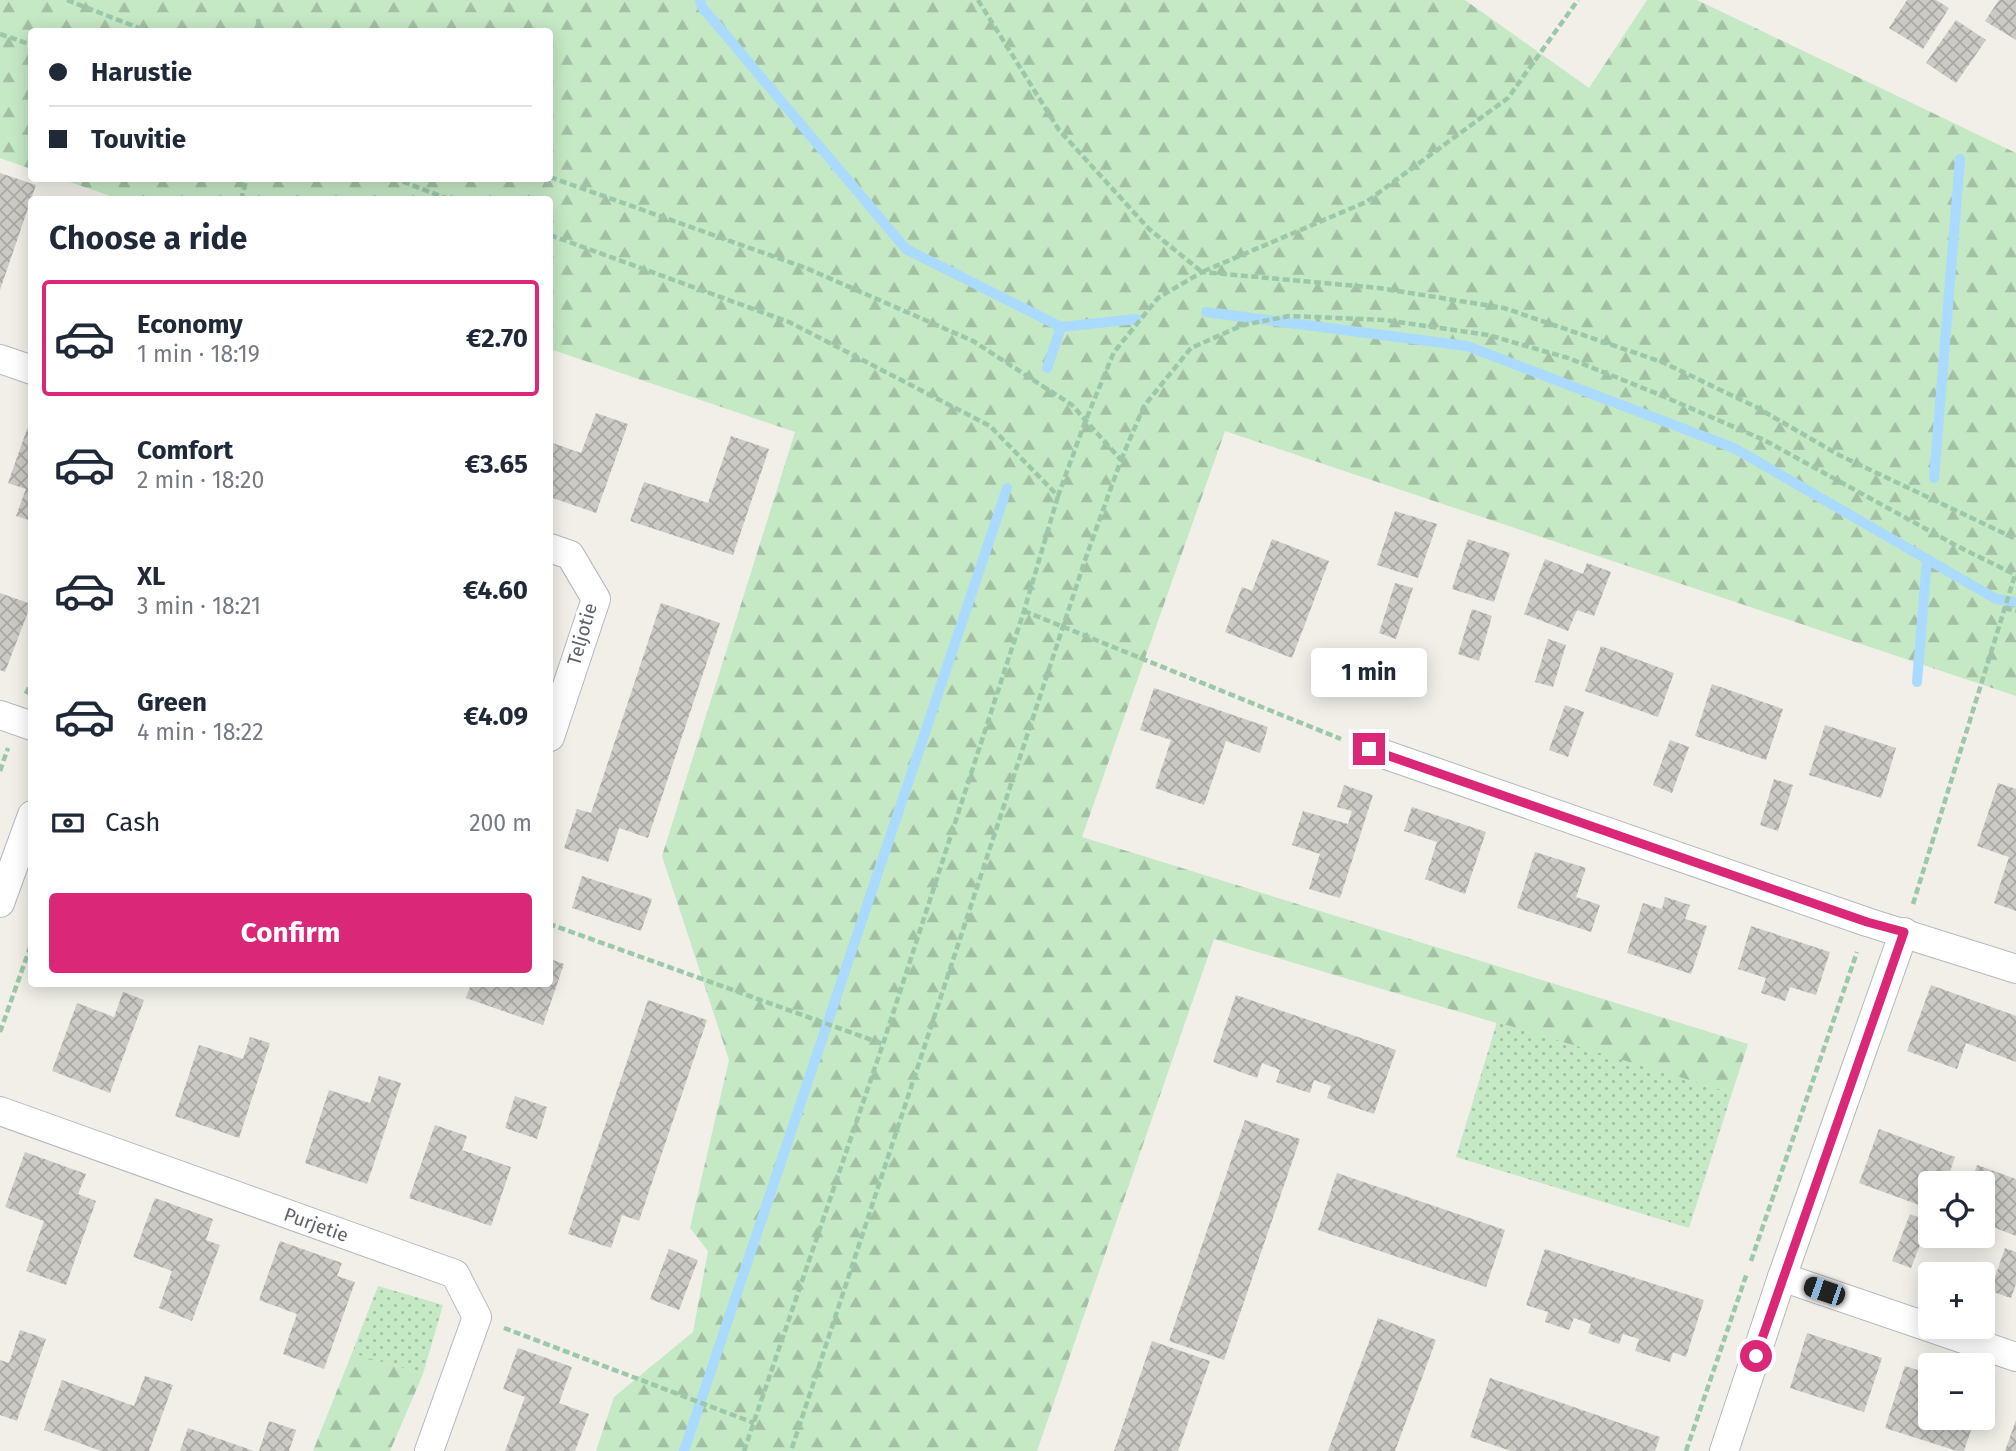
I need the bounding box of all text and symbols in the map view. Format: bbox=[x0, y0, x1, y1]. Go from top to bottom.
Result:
text: Harustie bbox=[91, 57, 192, 88]
text: Touvitie bbox=[91, 124, 186, 155]
text: Choose a ride bbox=[49, 219, 247, 257]
icon: car bbox=[53, 307, 116, 370]
text: Economy bbox=[137, 309, 243, 340]
text: €2.70 bbox=[466, 323, 528, 354]
text: 1 min · 18:19 bbox=[137, 340, 260, 368]
icon: car bbox=[53, 433, 116, 496]
text: Comfort bbox=[137, 435, 233, 466]
text: €3.65 bbox=[465, 449, 528, 480]
text: 2 min · 18:20 bbox=[137, 466, 264, 494]
icon: car bbox=[53, 559, 116, 622]
text: XL bbox=[137, 561, 165, 592]
text: €4.60 bbox=[463, 575, 528, 606]
text: 3 min · 18:21 bbox=[137, 592, 261, 620]
street label: Teljotie bbox=[562, 600, 602, 668]
callout: 1 min bbox=[1311, 648, 1427, 696]
text: 1 min bbox=[1341, 658, 1397, 686]
icon: car bbox=[53, 685, 116, 748]
text: Green bbox=[137, 687, 207, 718]
text: €4.09 bbox=[463, 701, 528, 732]
text: 4 min · 18:22 bbox=[137, 718, 264, 746]
route end bbox=[1353, 733, 1385, 765]
icon: cash bbox=[49, 804, 87, 842]
text: Cash bbox=[105, 807, 161, 838]
text: 200 m bbox=[469, 809, 532, 837]
button: Confirm bbox=[49, 893, 532, 973]
map controls bbox=[1918, 1171, 1995, 1430]
button: locate bbox=[1918, 1171, 1995, 1248]
street label: Purjetie bbox=[281, 1202, 352, 1246]
button: + bbox=[1918, 1262, 1995, 1339]
car bbox=[1801, 1274, 1848, 1308]
route start bbox=[1740, 1340, 1772, 1372]
button: − bbox=[1918, 1353, 1995, 1430]

